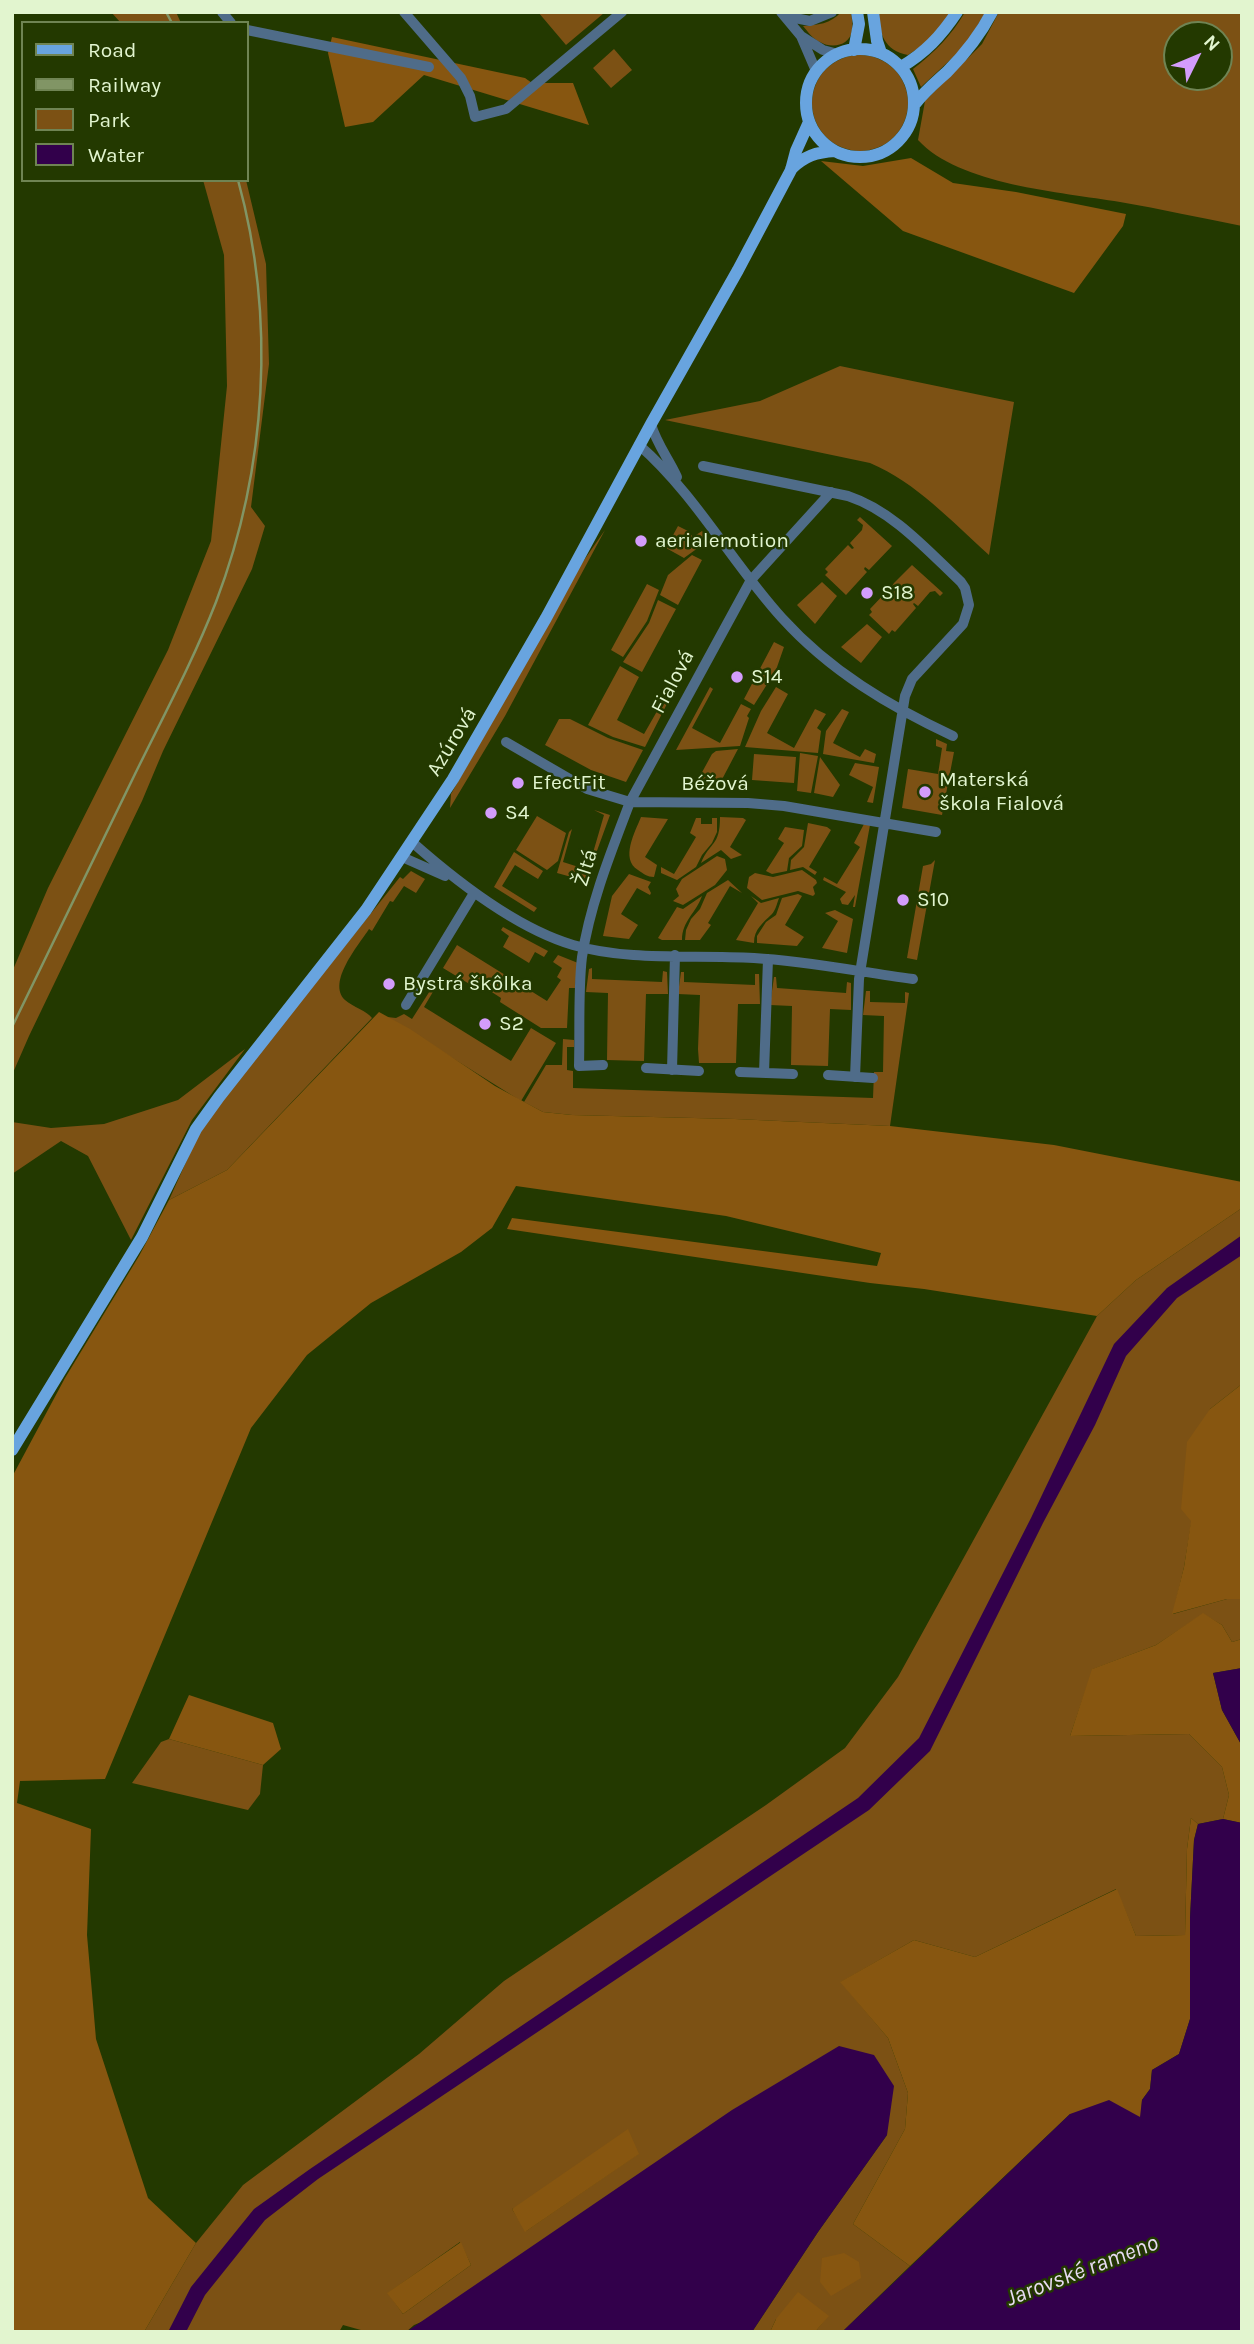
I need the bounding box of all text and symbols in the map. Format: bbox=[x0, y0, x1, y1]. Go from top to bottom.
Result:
legend bbox=[21, 21, 248, 182]
north arrow bbox=[1163, 21, 1233, 91]
text: N bbox=[1199, 31, 1225, 56]
text: Road bbox=[88, 38, 136, 62]
text: Railway bbox=[88, 73, 161, 97]
text: Park bbox=[88, 108, 131, 132]
text: Water bbox=[88, 143, 144, 167]
place label: aerialemotion bbox=[655, 528, 789, 554]
marker: aerialemotion bbox=[633, 533, 649, 549]
place label: S18 bbox=[881, 580, 914, 606]
marker: S18 bbox=[859, 585, 875, 601]
street label: Fialová bbox=[646, 646, 700, 718]
place label: S14 bbox=[751, 664, 782, 690]
marker: S14 bbox=[729, 669, 745, 685]
street label: Azúrová bbox=[422, 703, 482, 781]
place label: Materská škola Fialová bbox=[939, 767, 1064, 817]
place label: EfectFit bbox=[532, 770, 606, 796]
street label: Béžová bbox=[681, 771, 749, 797]
marker: EfectFit bbox=[510, 775, 526, 791]
marker: Materská škola Fialová bbox=[917, 784, 933, 800]
place label: S4 bbox=[505, 800, 529, 826]
marker: S4 bbox=[483, 805, 499, 821]
street label: Žltá bbox=[568, 846, 604, 890]
place label: S10 bbox=[917, 887, 949, 913]
marker: S10 bbox=[895, 892, 911, 908]
place label: Bystrá škôlka bbox=[403, 971, 533, 997]
marker: Bystrá škôlka bbox=[381, 976, 397, 992]
place label: S2 bbox=[499, 1011, 524, 1037]
marker: S2 bbox=[477, 1016, 493, 1032]
water label: Jarovské rameno bbox=[1002, 2229, 1162, 2313]

